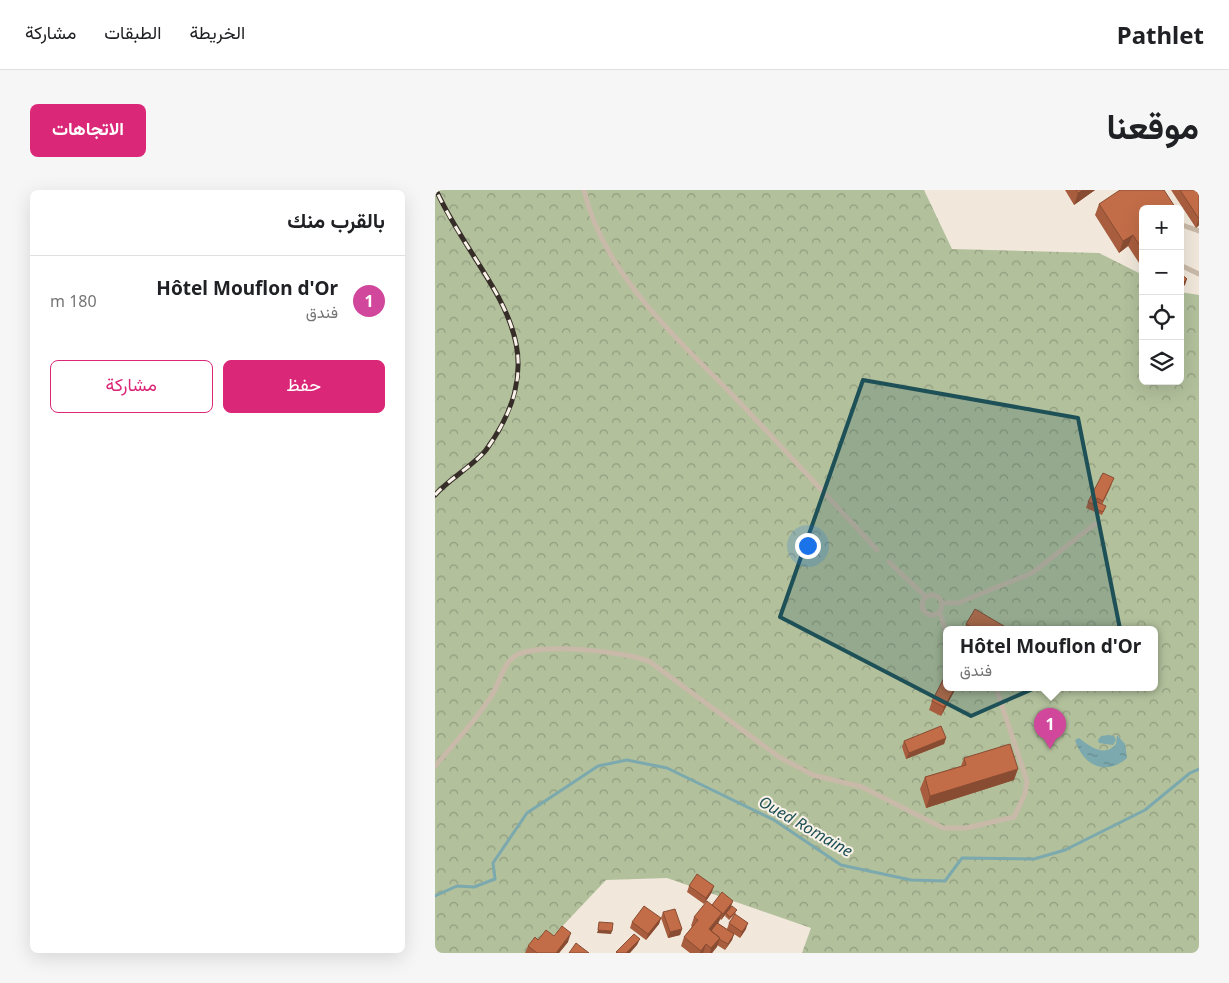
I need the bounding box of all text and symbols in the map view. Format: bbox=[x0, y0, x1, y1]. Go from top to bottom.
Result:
text: Pathlet bbox=[1117, 18, 1204, 51]
text: مشاركة bbox=[25, 20, 76, 44]
text: الطبقات bbox=[104, 20, 161, 44]
text: الخريطة bbox=[189, 20, 245, 44]
text: موقعنا bbox=[1106, 102, 1199, 149]
button: الاتجاهات bbox=[30, 104, 146, 157]
map controls bbox=[1139, 205, 1184, 385]
button: + bbox=[1139, 205, 1184, 250]
text: بالقرب منك bbox=[287, 206, 385, 234]
button: − bbox=[1139, 250, 1184, 295]
text: Hôtel Mouflon d'Or bbox=[156, 275, 338, 301]
text: 180 m bbox=[50, 290, 97, 312]
text: 1 bbox=[364, 290, 374, 312]
button: locate bbox=[1139, 295, 1184, 340]
text: فندق bbox=[306, 301, 338, 323]
button: layers bbox=[1139, 340, 1184, 385]
button: مشاركة bbox=[50, 360, 213, 413]
button: حفظ bbox=[223, 360, 385, 413]
your location bbox=[795, 533, 821, 559]
popup bbox=[943, 626, 1158, 691]
text: Hôtel Mouflon d'Or bbox=[960, 633, 1141, 659]
text: فندق bbox=[960, 659, 992, 681]
pin: 1 bbox=[1034, 708, 1066, 749]
water label: Oued Romaine bbox=[755, 790, 857, 862]

